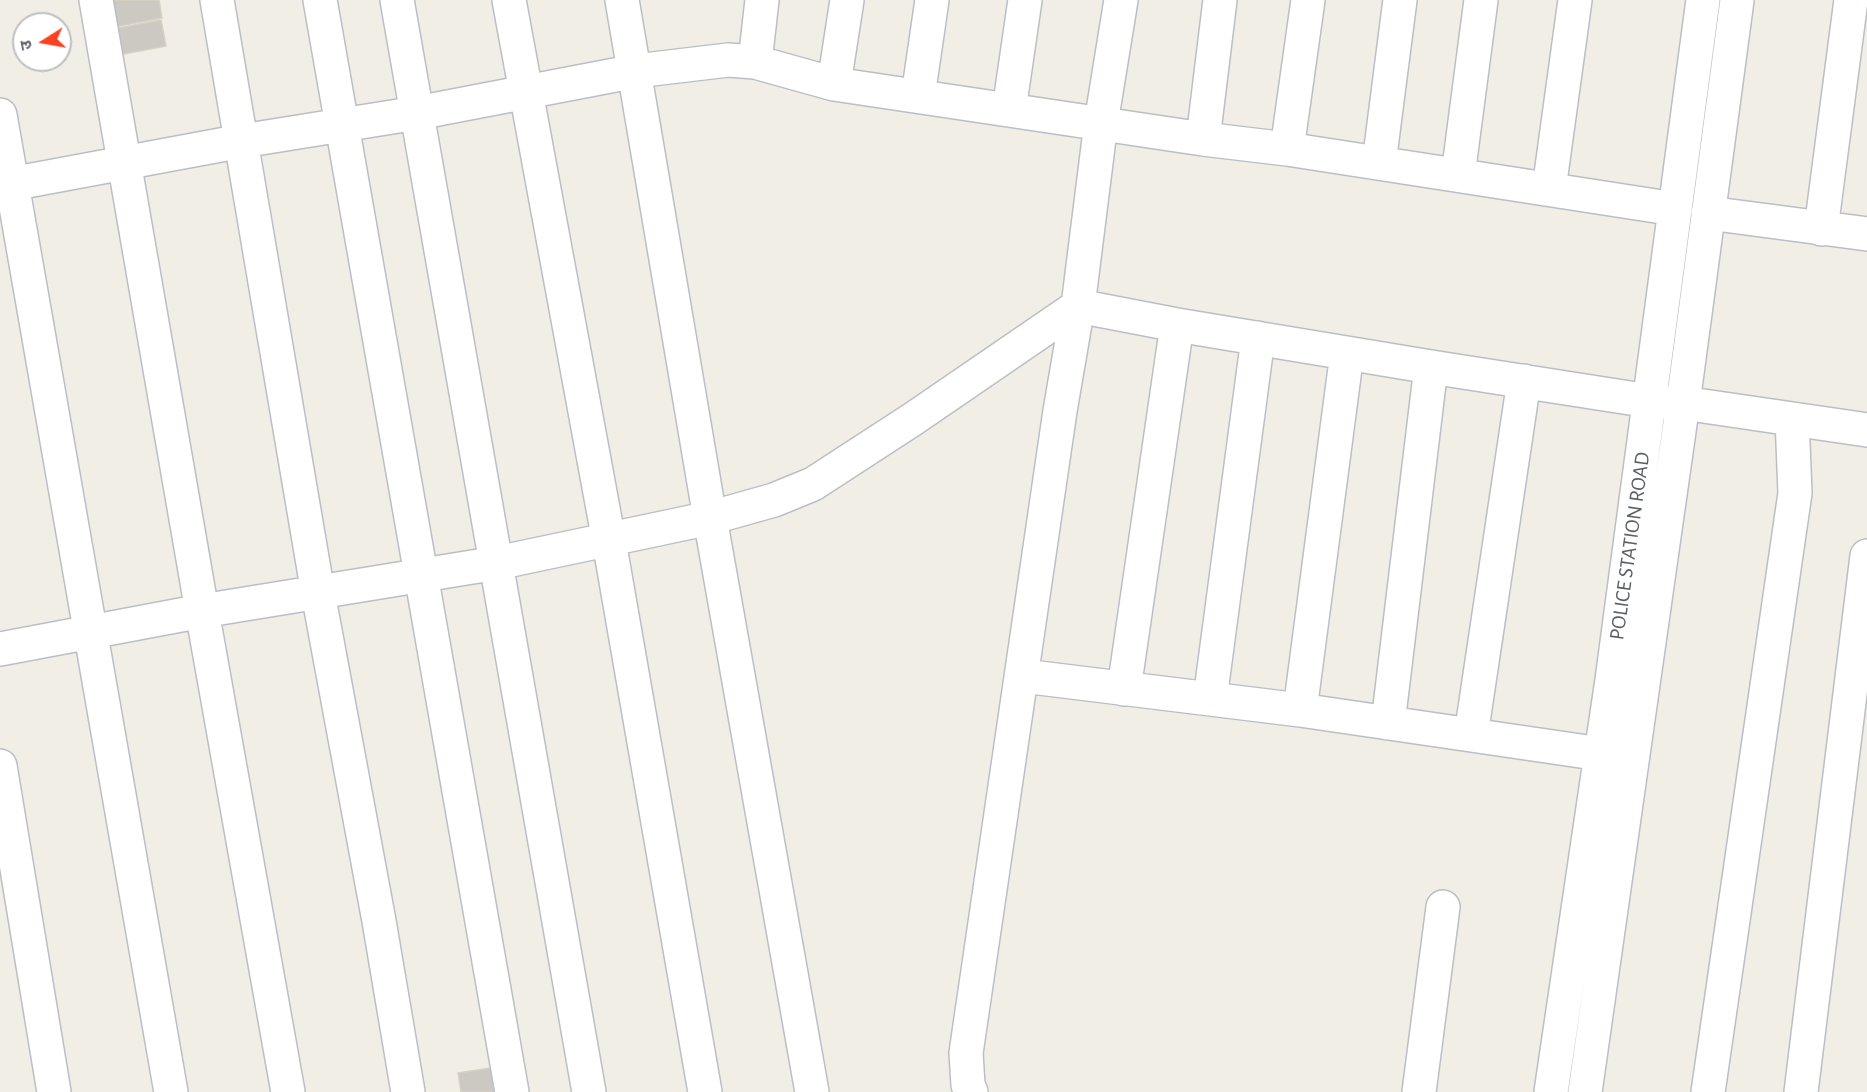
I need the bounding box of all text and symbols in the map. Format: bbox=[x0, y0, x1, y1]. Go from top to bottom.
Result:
north arrow bbox=[12, 12, 72, 72]
text: उ bbox=[18, 39, 35, 51]
street label: POLICE STATION ROAD bbox=[1604, 450, 1656, 642]

